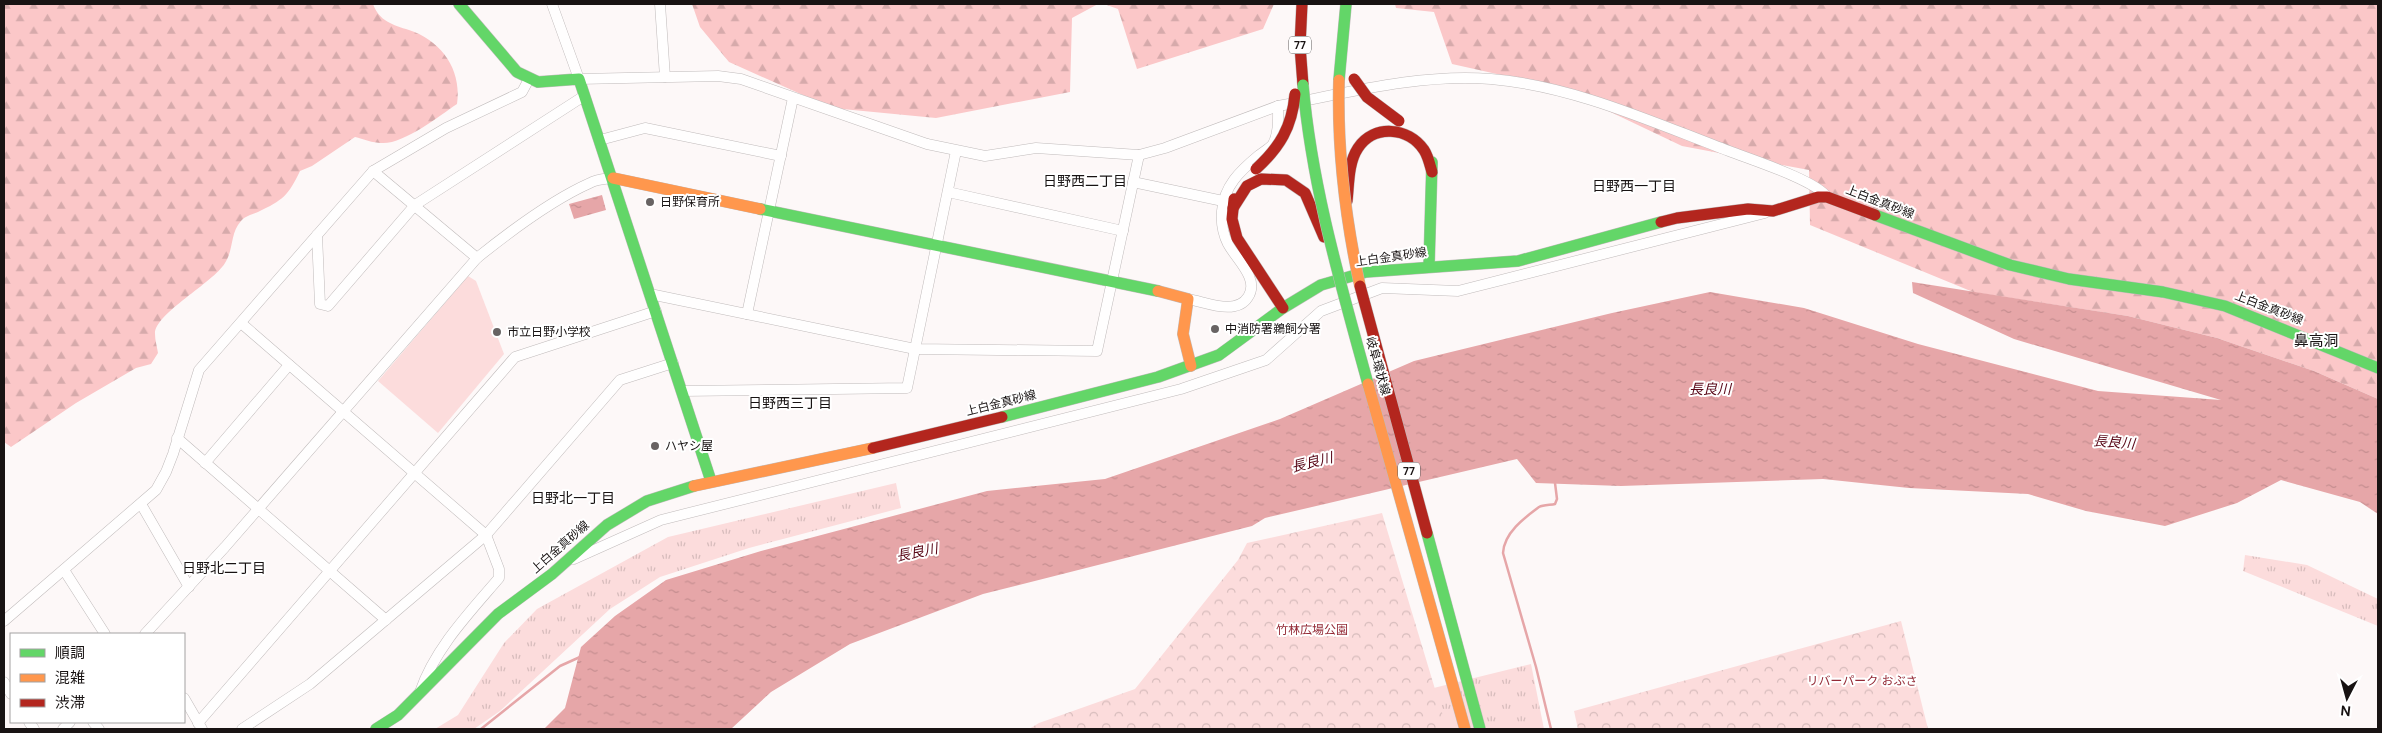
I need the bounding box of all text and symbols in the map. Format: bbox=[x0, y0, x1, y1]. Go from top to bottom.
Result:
road number: 77 bbox=[1289, 36, 1311, 54]
district label: 日野西二丁目 bbox=[1043, 172, 1127, 190]
district label: 日野西一丁目 bbox=[1592, 177, 1676, 195]
street label: 上白金真砂線 bbox=[1844, 182, 1916, 222]
place label: 日野保育所 bbox=[660, 194, 720, 210]
marker: 日野保育所 bbox=[644, 196, 656, 208]
street label: 上白金真砂線 bbox=[1354, 244, 1428, 270]
street label: 上白金真砂線 bbox=[2233, 288, 2305, 328]
place label: 中消防署鵜飼分署 bbox=[1225, 321, 1321, 337]
marker: 中消防署鵜飼分署 bbox=[1209, 323, 1221, 335]
place label: 市立日野小学校 bbox=[507, 324, 591, 340]
marker: 市立日野小学校 bbox=[491, 326, 503, 338]
district label: 鼻高洞 bbox=[2293, 331, 2339, 351]
street label: 岐阜環状線 bbox=[1362, 335, 1394, 397]
water label: 長良川 bbox=[1689, 380, 1733, 398]
street label: 上白金真砂線 bbox=[964, 387, 1038, 419]
district label: 日野西三丁目 bbox=[748, 394, 832, 412]
water label: 長良川 bbox=[2092, 431, 2138, 453]
place label: ハヤシ屋 bbox=[665, 438, 713, 454]
marker: ハヤシ屋 bbox=[649, 440, 661, 452]
water label: 長良川 bbox=[1289, 448, 1336, 476]
road number: 77 bbox=[1398, 462, 1420, 480]
district label: 日野北一丁目 bbox=[531, 489, 615, 507]
street label: 上白金真砂線 bbox=[528, 517, 592, 577]
water label: 長良川 bbox=[895, 539, 941, 565]
district label: 日野北二丁目 bbox=[182, 559, 266, 577]
park label: 竹林広場公園 bbox=[1276, 622, 1348, 638]
legend bbox=[10, 633, 185, 723]
text: 順調 bbox=[55, 643, 85, 663]
text: 混雑 bbox=[55, 668, 85, 688]
park label: リバーパーク おぶさ bbox=[1806, 673, 1918, 689]
north arrow bbox=[2322, 673, 2372, 723]
text: 渋滞 bbox=[55, 693, 85, 713]
text: N bbox=[2340, 701, 2352, 720]

